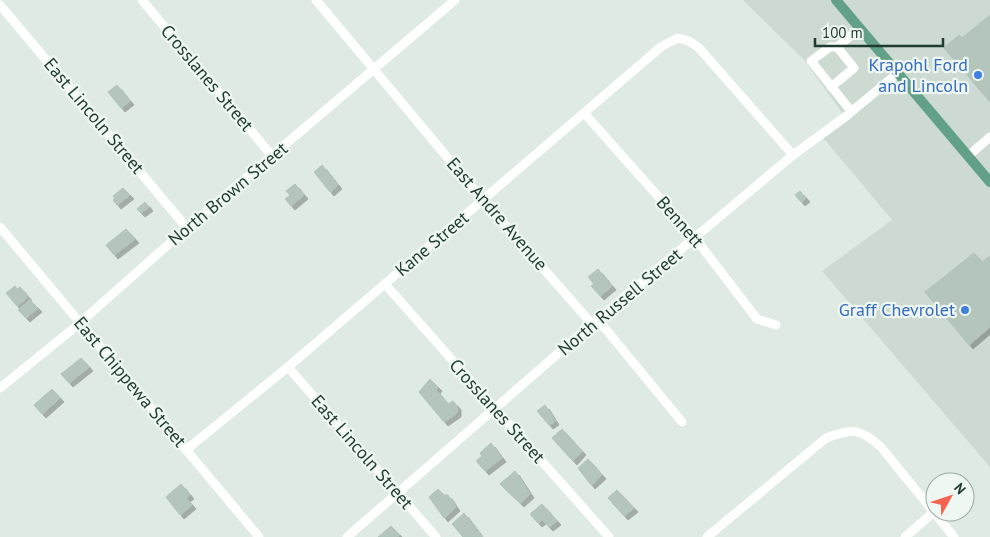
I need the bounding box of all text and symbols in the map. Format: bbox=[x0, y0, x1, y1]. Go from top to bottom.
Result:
scale bar bbox=[815, 15, 942, 47]
street label: Crosslanes Street bbox=[156, 20, 259, 136]
text: 100 m bbox=[822, 23, 863, 42]
street label: East Lincoln Street bbox=[39, 53, 150, 178]
place label: Krapohl Ford and Lincoln bbox=[868, 53, 968, 97]
marker: Krapohl Ford and Lincoln bbox=[972, 69, 984, 81]
street label: North Brown Street bbox=[163, 137, 292, 250]
street label: East Andre Avenue bbox=[442, 152, 553, 275]
street label: Bennett bbox=[652, 191, 709, 252]
street label: Kane Street bbox=[390, 206, 473, 281]
street label: North Russell Street bbox=[553, 243, 686, 360]
place label: Graff Chevrolet bbox=[839, 298, 955, 321]
marker: Graff Chevrolet bbox=[959, 304, 971, 316]
street label: East Chippewa Street bbox=[69, 312, 192, 452]
street label: Crosslanes Street bbox=[445, 354, 550, 468]
street label: East Lincoln Street bbox=[306, 390, 418, 514]
north arrow bbox=[925, 472, 975, 522]
text: N bbox=[950, 479, 970, 498]

